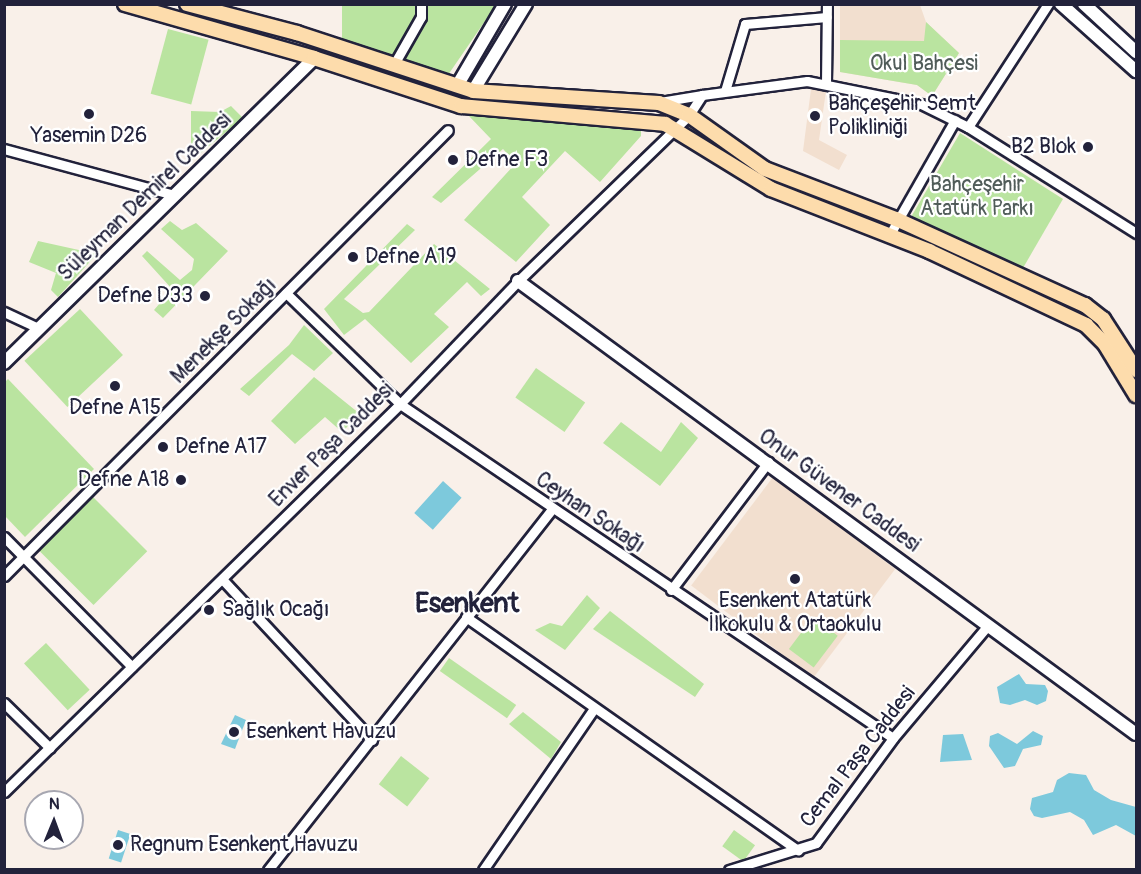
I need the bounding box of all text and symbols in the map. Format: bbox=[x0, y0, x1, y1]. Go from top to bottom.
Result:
park label: Okul Bahçesi bbox=[870, 51, 978, 77]
place label: Bahçeşehir Semt Polikliniği bbox=[828, 91, 976, 141]
marker: Yasemin D26 bbox=[82, 107, 96, 121]
marker: Bahçeşehir Semt Polikliniği bbox=[806, 107, 824, 125]
street label: Süleyman Demirel Caddesi bbox=[53, 108, 237, 286]
place label: Yasemin D26 bbox=[31, 123, 147, 149]
place label: B2 Blok bbox=[1011, 134, 1076, 160]
marker: B2 Blok bbox=[1081, 140, 1095, 154]
place label: Defne F3 bbox=[465, 147, 548, 173]
marker: Defne F3 bbox=[446, 153, 460, 167]
park label: Bahçeşehir Atatürk Parkı bbox=[920, 172, 1034, 222]
place label: Defne A19 bbox=[365, 244, 456, 270]
marker: Defne A19 bbox=[346, 250, 360, 264]
street label: Menekşe Sokağı bbox=[166, 273, 282, 389]
place label: Defne D33 bbox=[98, 283, 193, 309]
marker: Defne D33 bbox=[198, 289, 212, 303]
street label: Enver Paşa Caddesi bbox=[264, 377, 400, 513]
marker: Defne A15 bbox=[108, 379, 122, 393]
place label: Defne A15 bbox=[69, 395, 161, 421]
street label: Onur Güvener Caddesi bbox=[753, 424, 925, 558]
place label: Defne A17 bbox=[175, 434, 267, 460]
marker: Defne A17 bbox=[156, 440, 170, 454]
place label: Defne A18 bbox=[78, 467, 169, 493]
street label: Ceyhan Sokağı bbox=[531, 467, 649, 559]
marker: Defne A18 bbox=[174, 473, 188, 487]
marker: Esenkent Atatürk İlkokulu & Ortaokulu bbox=[788, 572, 802, 586]
district label: Esenkent bbox=[415, 588, 519, 620]
place label: Esenkent Atatürk İlkokulu & Ortaokulu bbox=[708, 588, 882, 638]
place label: Sağlık Ocağı bbox=[222, 597, 329, 623]
marker: Sağlık Ocağı bbox=[200, 601, 218, 619]
street label: Cemal Paşa Caddesi bbox=[795, 681, 921, 833]
place label: Esenkent Havuzu bbox=[246, 719, 396, 745]
marker: Esenkent Havuzu bbox=[227, 725, 241, 739]
north arrow bbox=[24, 790, 84, 850]
text: N bbox=[49, 794, 60, 814]
place label: Regnum Esenkent Havuzu bbox=[130, 832, 358, 858]
marker: Regnum Esenkent Havuzu bbox=[111, 838, 125, 852]

